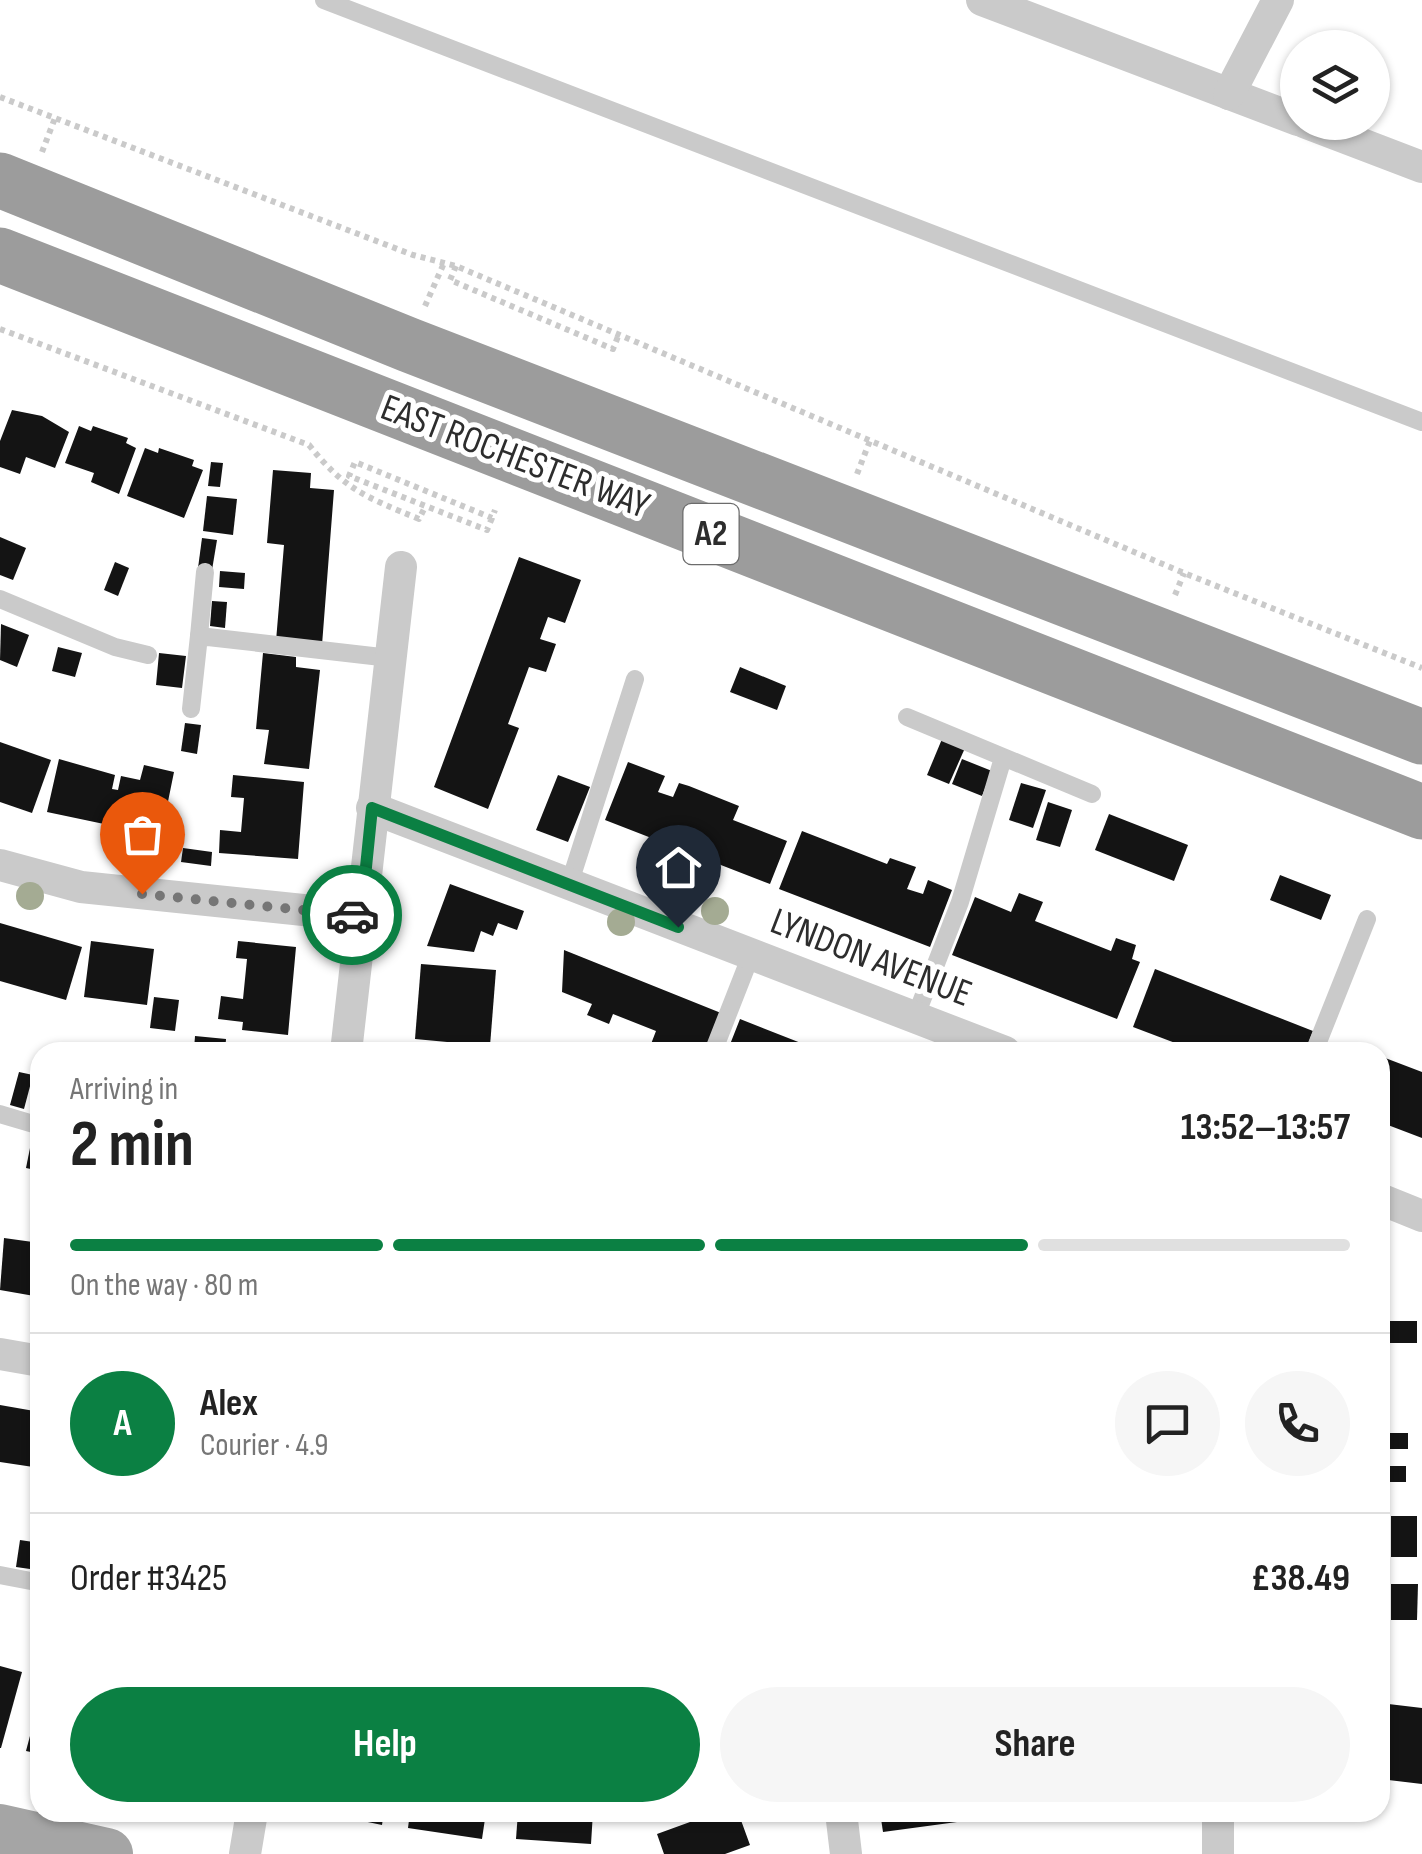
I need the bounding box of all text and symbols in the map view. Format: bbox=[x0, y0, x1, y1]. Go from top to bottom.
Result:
map controls bbox=[1280, 30, 1390, 140]
button: layers bbox=[1280, 30, 1390, 140]
street label: EAST ROCHESTER WAY bbox=[375, 385, 656, 529]
road number: A2 bbox=[684, 504, 738, 564]
pin bbox=[100, 792, 185, 895]
icon: bag bbox=[115, 807, 170, 862]
pin bbox=[636, 825, 721, 928]
icon: home bbox=[651, 840, 706, 895]
courier bbox=[302, 865, 402, 965]
icon: car bbox=[325, 888, 380, 943]
street label: LYNDON AVENUE bbox=[764, 899, 978, 1017]
text: Arriving in bbox=[70, 1070, 178, 1109]
text: 13:52–13:57 bbox=[1181, 1105, 1350, 1150]
text: 2 min bbox=[70, 1107, 194, 1185]
text: On the way · 80 m bbox=[70, 1266, 258, 1305]
button: chat bbox=[1115, 1371, 1220, 1476]
button: phone bbox=[1245, 1371, 1350, 1476]
text: Alex bbox=[200, 1381, 258, 1426]
text: A bbox=[113, 1401, 132, 1446]
text: Courier · 4.9 bbox=[200, 1426, 328, 1465]
text: Order #3425 bbox=[70, 1556, 227, 1601]
text: £38.49 bbox=[1251, 1556, 1350, 1601]
button: Help bbox=[70, 1687, 700, 1802]
button: Share bbox=[720, 1687, 1350, 1802]

